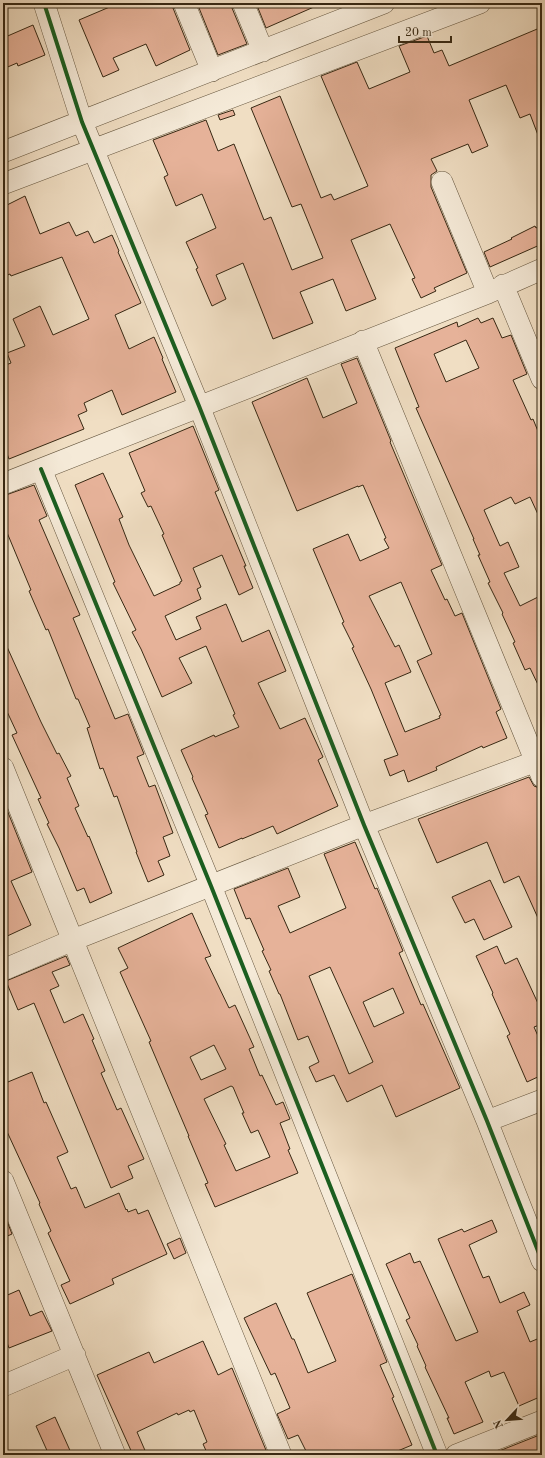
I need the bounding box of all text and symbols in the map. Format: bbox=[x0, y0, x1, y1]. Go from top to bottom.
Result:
scale bar bbox=[399, 18, 451, 44]
text: 20 m bbox=[405, 27, 432, 39]
north arrow bbox=[487, 1400, 527, 1440]
text: N bbox=[492, 1417, 506, 1430]

